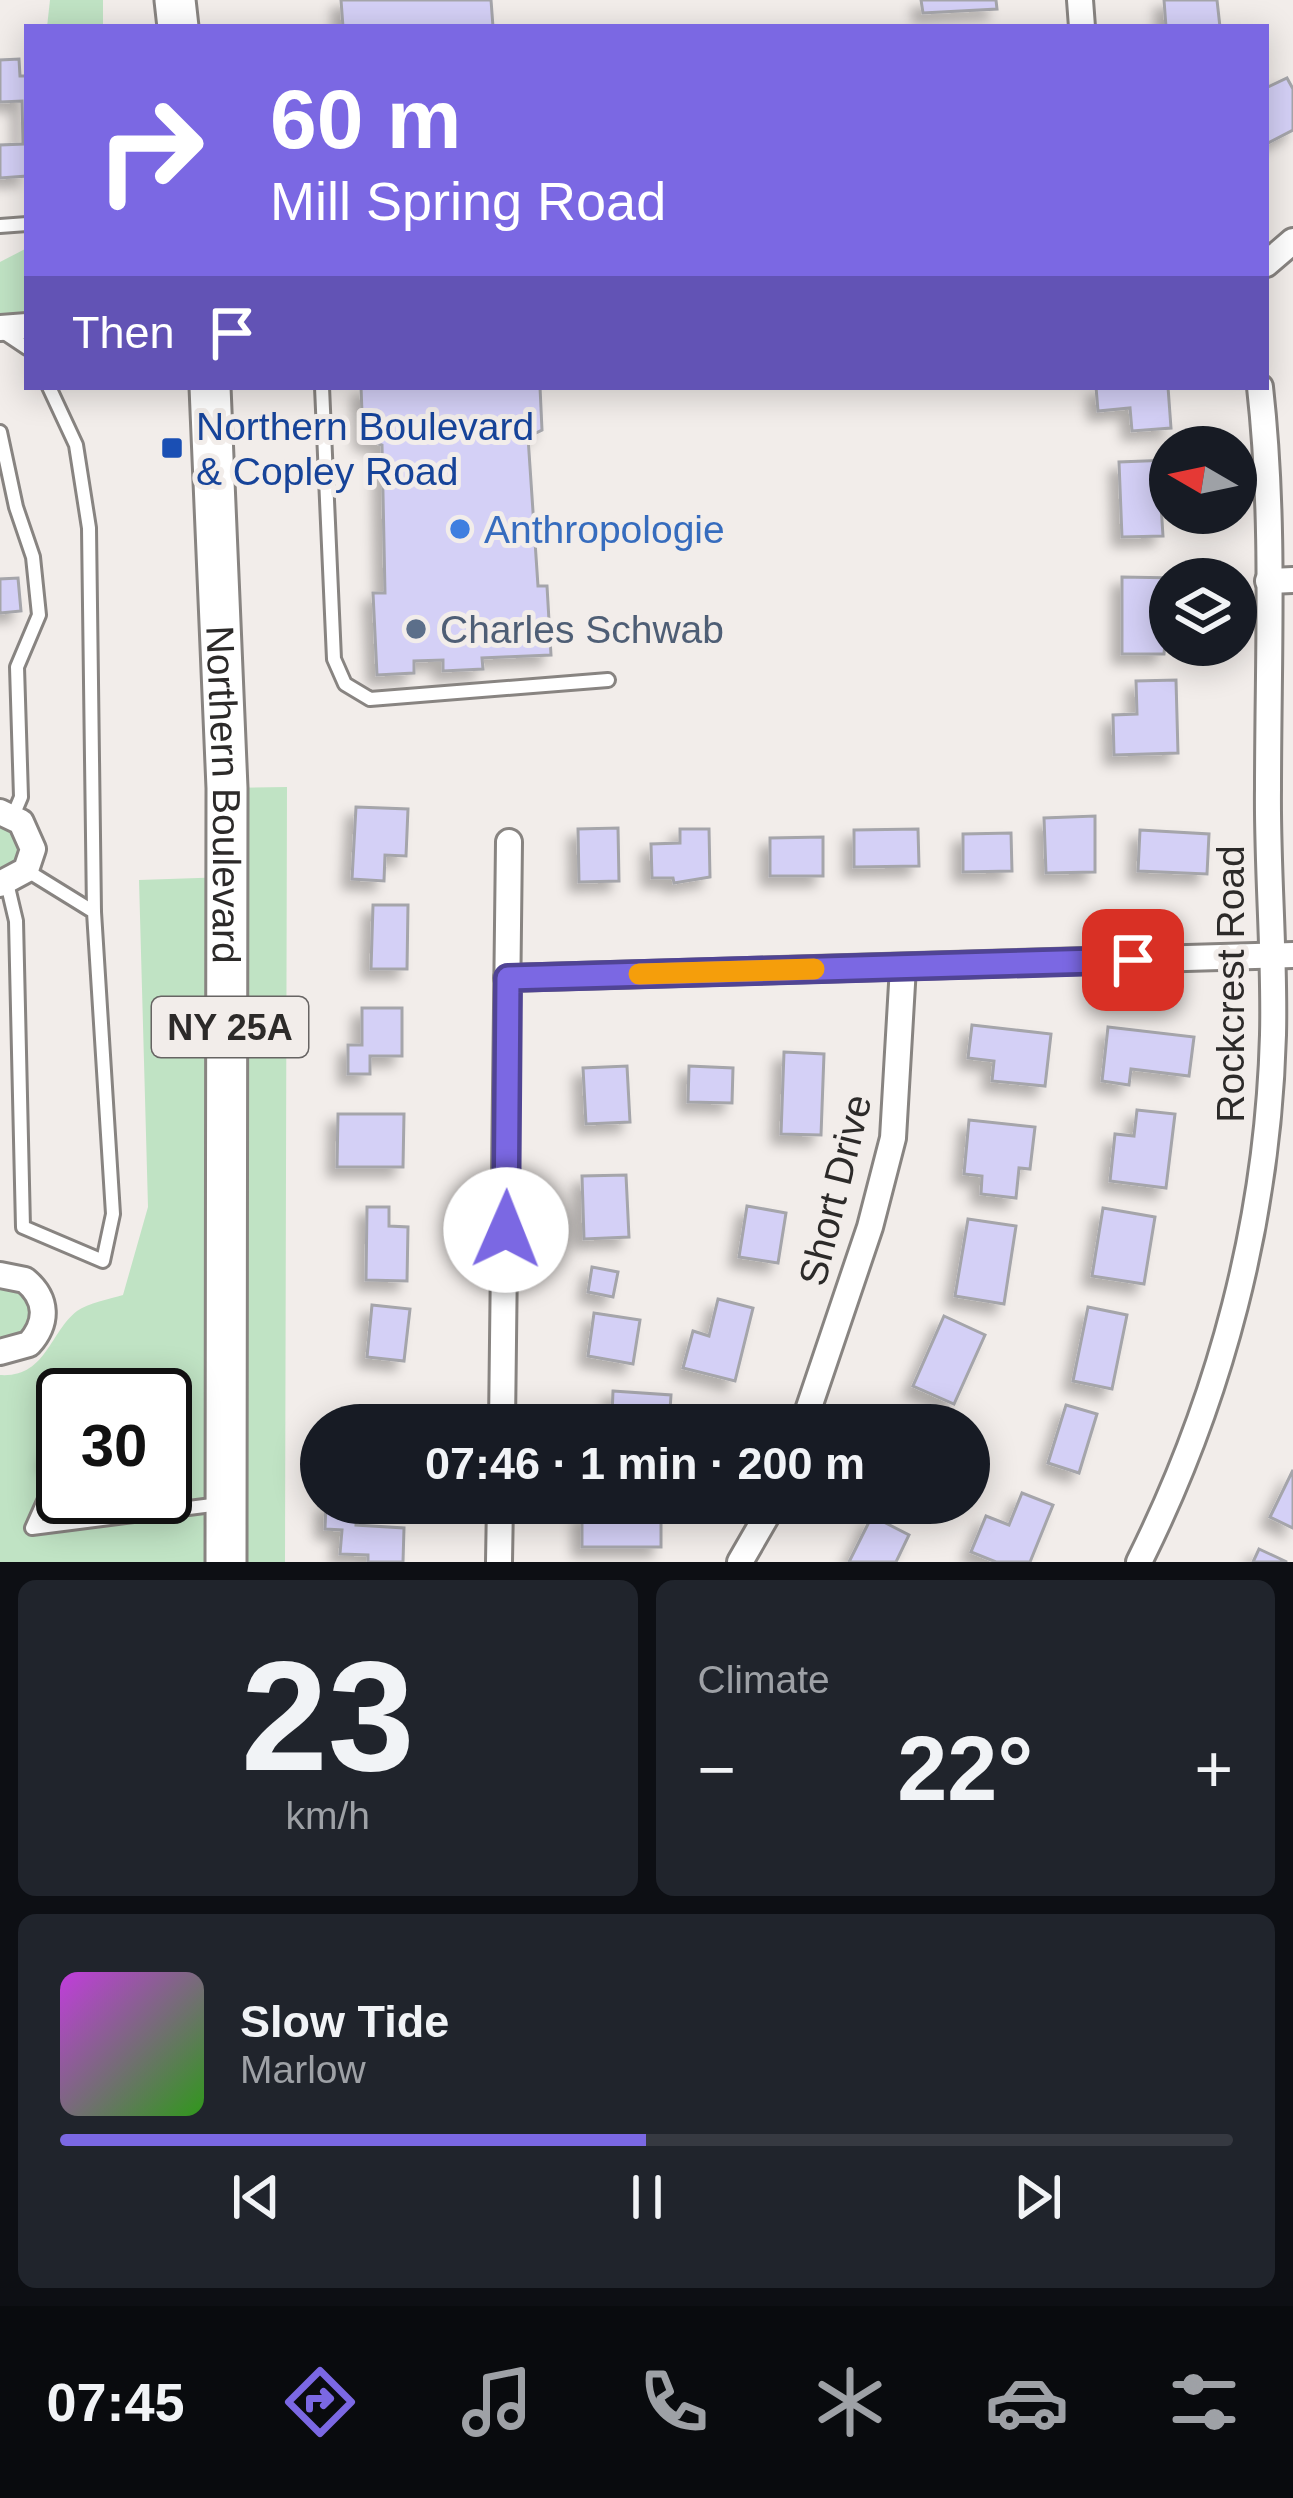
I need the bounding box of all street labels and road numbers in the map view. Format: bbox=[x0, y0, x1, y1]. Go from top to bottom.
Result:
street label: Northern Boulevard bbox=[199, 625, 248, 964]
street label: Rockcrest Road bbox=[1209, 845, 1252, 1123]
road number: NY 25A bbox=[152, 997, 308, 1057]
street label: Short Drive bbox=[791, 1090, 879, 1290]

